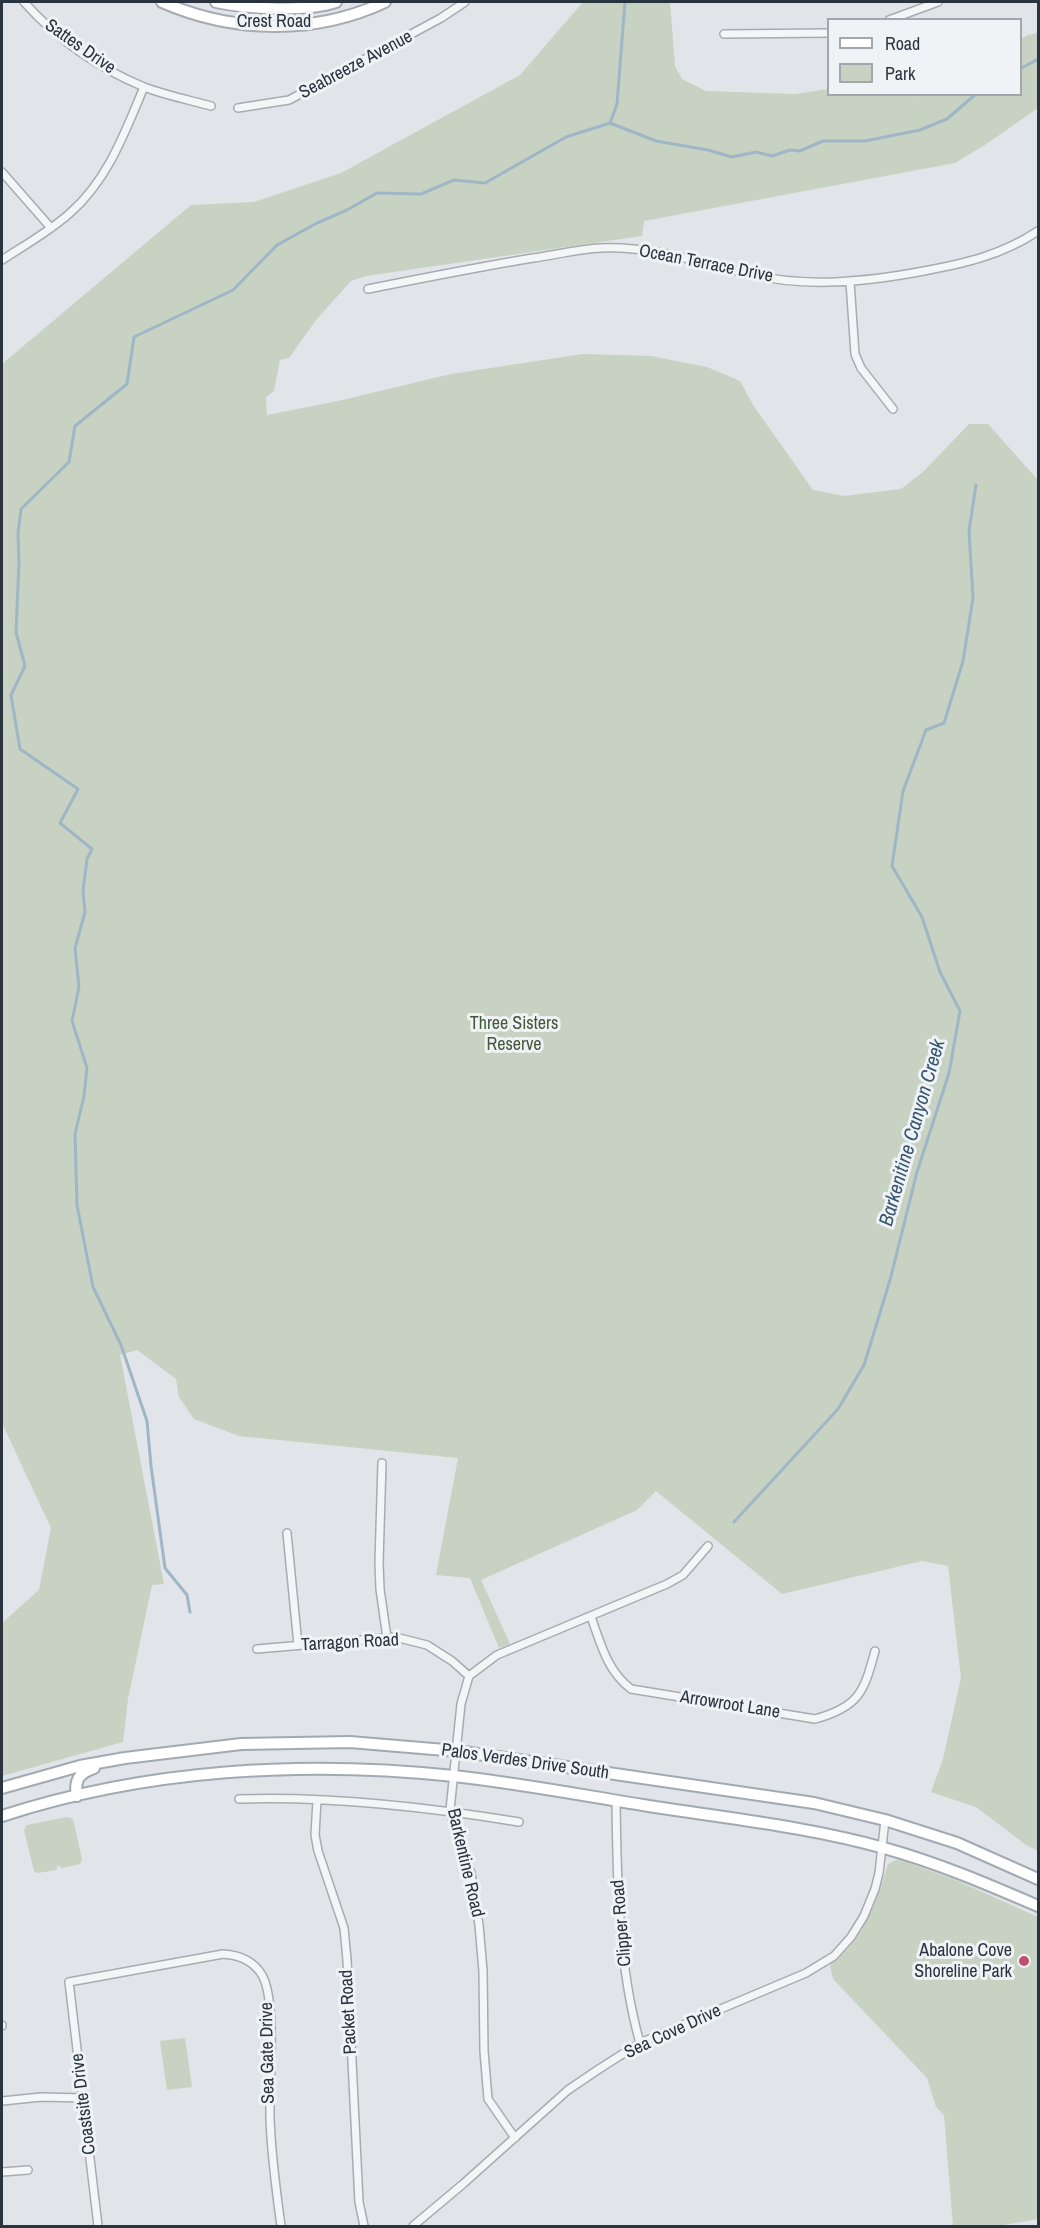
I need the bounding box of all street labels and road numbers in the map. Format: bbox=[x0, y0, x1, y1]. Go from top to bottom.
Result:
street label: Crest Road bbox=[237, 11, 311, 33]
street label: Sattes Drive bbox=[41, 15, 119, 79]
street label: Seabreeze Avenue bbox=[296, 26, 416, 104]
street label: Ocean Terrace Drive bbox=[637, 240, 775, 288]
street label: Tarragon Road bbox=[301, 1630, 399, 1656]
street label: Arrowroot Lane bbox=[678, 1686, 782, 1724]
street label: Palos Verdes Drive South bbox=[440, 1740, 610, 1784]
street label: Barkentine Road bbox=[442, 1807, 488, 1919]
street label: Clipper Road bbox=[607, 1879, 637, 1967]
street label: Packet Road bbox=[336, 1969, 362, 2055]
street label: Sea Cove Drive bbox=[621, 2000, 725, 2064]
street label: Sea Gate Drive bbox=[256, 2002, 280, 2104]
street label: Coastsite Drive bbox=[67, 2052, 101, 2156]

